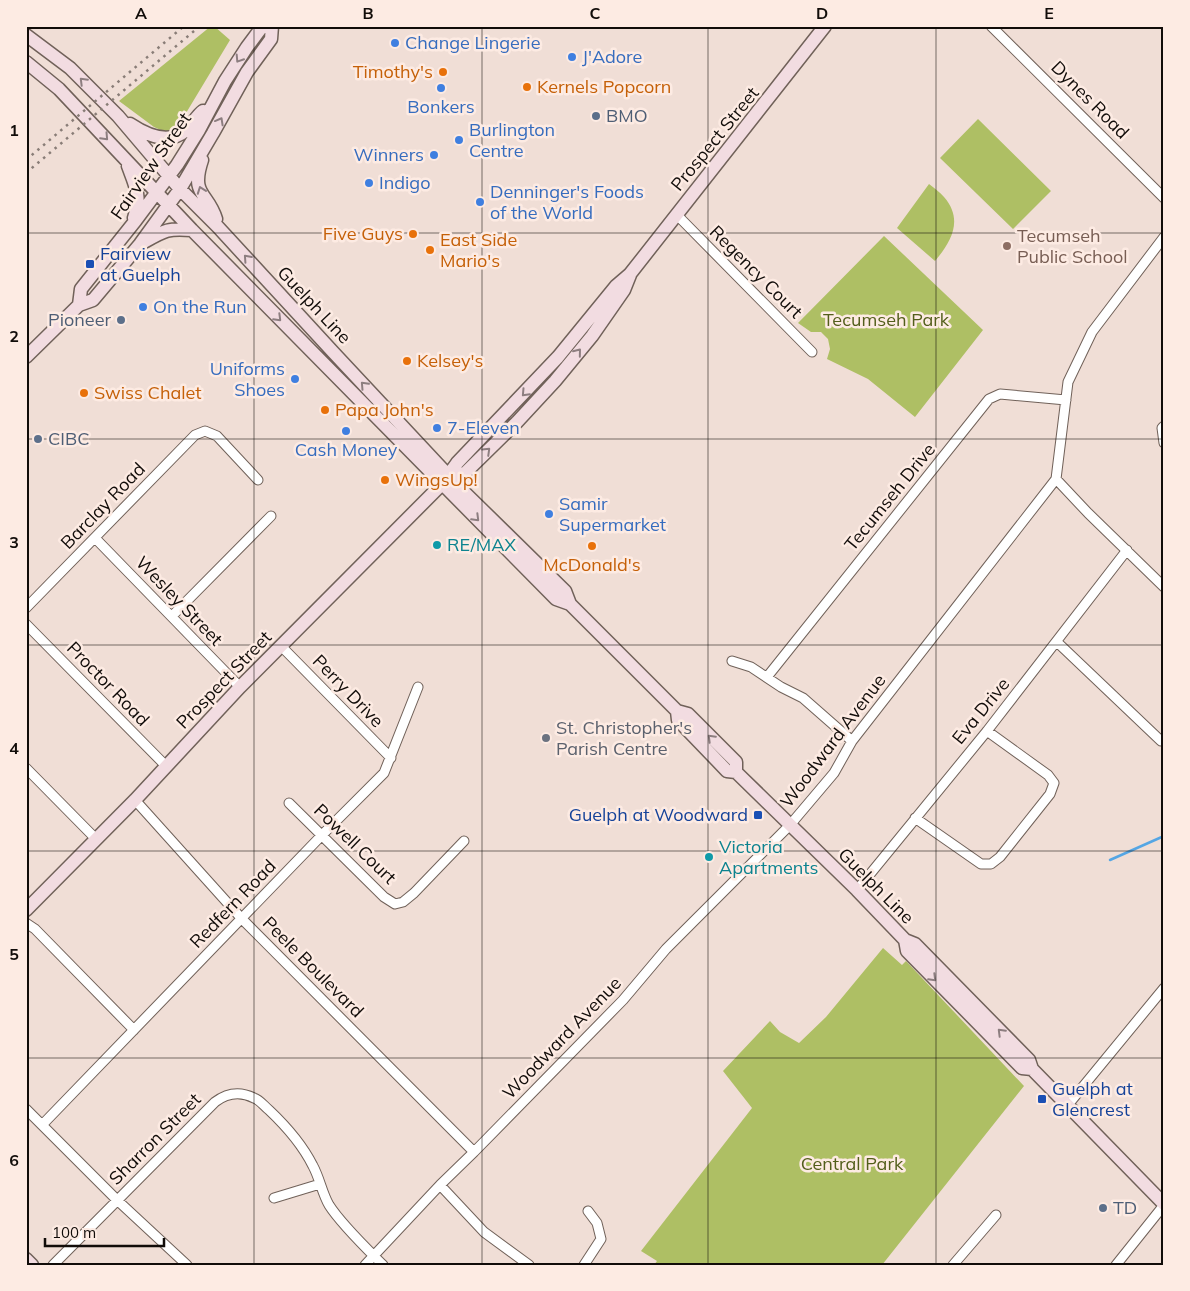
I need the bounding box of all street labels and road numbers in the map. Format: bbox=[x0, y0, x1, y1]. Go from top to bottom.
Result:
street label: Dynes Road bbox=[1046, 56, 1134, 144]
street label: Prospect Street bbox=[666, 82, 764, 195]
street label: Fairview Street bbox=[105, 108, 196, 224]
street label: Regency Court bbox=[705, 220, 808, 323]
street label: Guelph Line bbox=[272, 261, 356, 348]
street label: Tecumseh Drive bbox=[839, 438, 940, 555]
street label: Barclay Road bbox=[56, 457, 150, 554]
street label: Wesley Street bbox=[131, 551, 228, 650]
street label: Prospect Street bbox=[171, 626, 276, 733]
street label: Proctor Road bbox=[62, 636, 154, 731]
street label: Perry Drive bbox=[308, 649, 389, 732]
street label: Woodward Avenue bbox=[775, 669, 890, 812]
street label: Eva Drive bbox=[947, 673, 1014, 749]
street label: Powell Court bbox=[309, 799, 401, 889]
street label: Guelph Line bbox=[834, 843, 919, 928]
street label: Redfern Road bbox=[185, 855, 281, 953]
street label: Peele Boulevard bbox=[258, 911, 369, 1022]
street label: Woodward Avenue bbox=[497, 972, 626, 1104]
street label: Sharron Street bbox=[104, 1088, 205, 1189]

